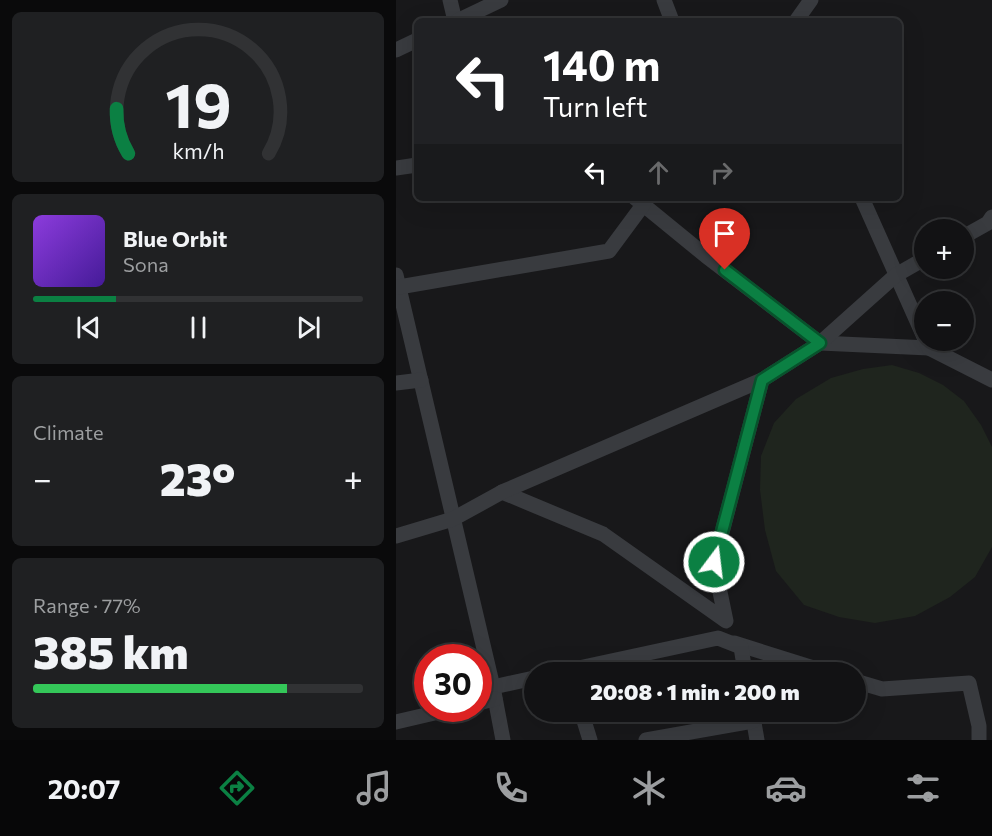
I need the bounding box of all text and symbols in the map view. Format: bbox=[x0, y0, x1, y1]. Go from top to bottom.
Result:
text: 140 m bbox=[543, 38, 660, 90]
icon: left bbox=[444, 42, 522, 120]
text: 19 bbox=[165, 65, 231, 141]
text: Turn left bbox=[543, 90, 647, 123]
text: km/h bbox=[172, 137, 224, 163]
icon: left bbox=[579, 156, 612, 189]
icon: ahead bbox=[642, 156, 675, 189]
icon: right bbox=[705, 156, 738, 189]
pin bbox=[699, 208, 750, 270]
icon: arrive bbox=[708, 217, 741, 250]
map controls bbox=[914, 219, 974, 351]
button: + bbox=[914, 219, 974, 279]
text: Blue Orbit bbox=[123, 225, 227, 252]
text: Sona bbox=[123, 252, 169, 276]
button: − bbox=[914, 291, 974, 351]
icon: previous bbox=[72, 311, 105, 344]
icon: pause bbox=[182, 311, 215, 344]
icon: next bbox=[292, 311, 325, 344]
text: Climate bbox=[33, 420, 103, 444]
text: 23° bbox=[160, 450, 236, 505]
text: − bbox=[33, 457, 52, 498]
text: + bbox=[344, 457, 363, 498]
position arrow bbox=[682, 530, 746, 594]
text: Range · 77% bbox=[33, 593, 141, 617]
text: 385 km bbox=[33, 623, 189, 678]
speed limit sign: 30 bbox=[414, 644, 492, 722]
text: 20:08 · 1 min · 200 m bbox=[590, 678, 800, 705]
icon: directions bbox=[216, 767, 258, 809]
icon: music bbox=[353, 767, 395, 809]
icon: phone bbox=[490, 767, 532, 809]
icon: climate bbox=[628, 767, 670, 809]
icon: car bbox=[765, 767, 807, 809]
icon: filters bbox=[902, 767, 944, 809]
text: 20:07 bbox=[48, 772, 120, 805]

